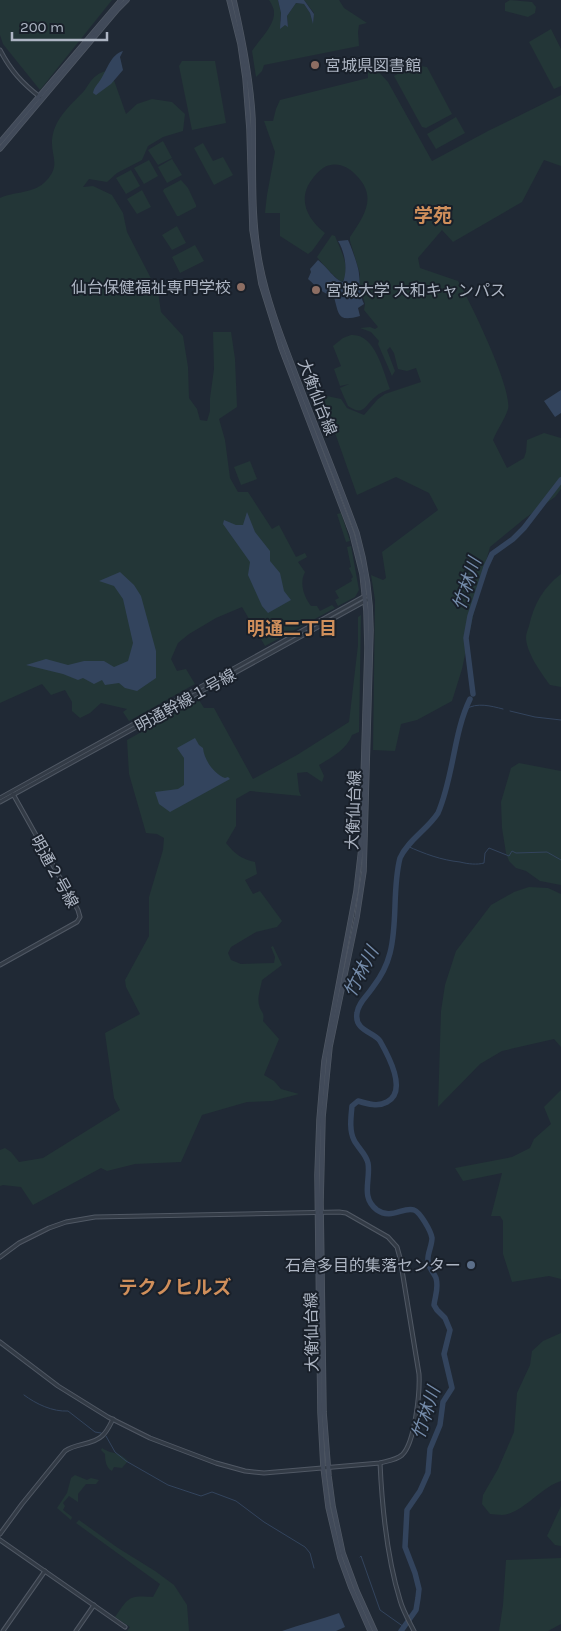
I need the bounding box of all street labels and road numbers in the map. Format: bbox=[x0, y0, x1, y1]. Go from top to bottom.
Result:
street label: 大衡仙台線 bbox=[294, 356, 341, 438]
street label: 明通幹線１号線 bbox=[132, 665, 239, 736]
street label: 大衡仙台線 bbox=[343, 770, 364, 850]
street label: 明通２号線 bbox=[27, 832, 82, 911]
street label: 大衡仙台線 bbox=[301, 1292, 322, 1372]

